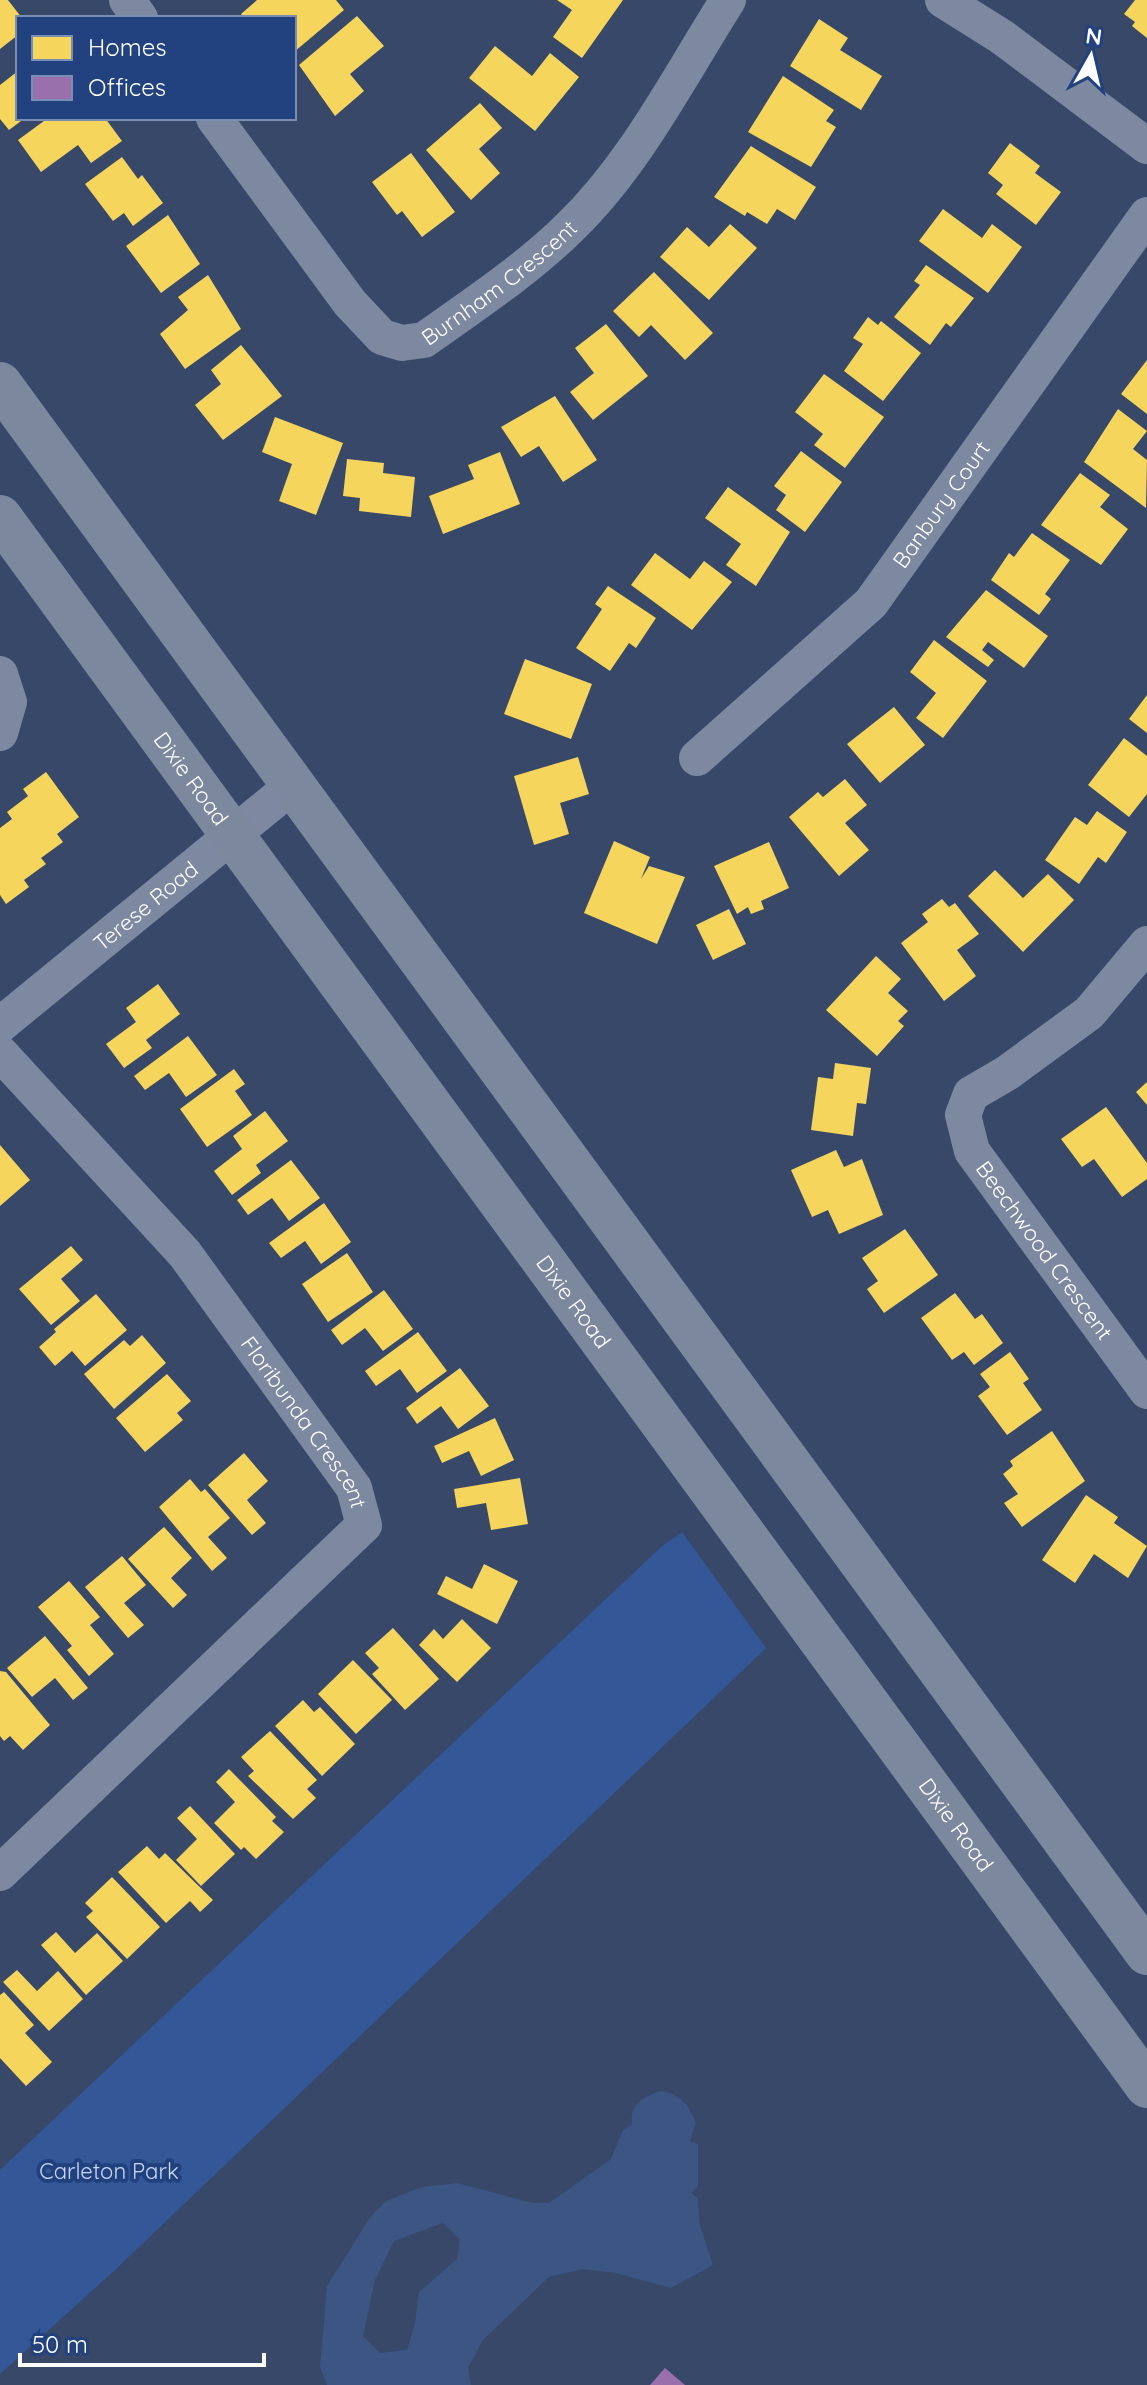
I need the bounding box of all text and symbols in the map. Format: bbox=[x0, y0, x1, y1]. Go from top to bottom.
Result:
legend bbox=[16, 16, 296, 120]
north arrow bbox=[1051, 16, 1131, 96]
text: N bbox=[1084, 21, 1104, 51]
text: Homes bbox=[88, 32, 166, 62]
text: Offices bbox=[88, 72, 166, 102]
street label: Burnham Crescent bbox=[416, 214, 583, 352]
street label: Banbury Court bbox=[886, 435, 996, 573]
street label: Dixie Road bbox=[148, 726, 235, 831]
street label: Terese Road bbox=[88, 855, 204, 957]
street label: Beechwood Crescent bbox=[970, 1155, 1119, 1345]
street label: Dixie Road bbox=[530, 1249, 617, 1354]
street label: Floribunda Crescent bbox=[235, 1331, 373, 1511]
street label: Dixie Road bbox=[913, 1773, 1000, 1877]
park label: Carleton Park bbox=[39, 2157, 179, 2185]
scale bar bbox=[20, 2317, 264, 2367]
text: 50 m bbox=[32, 2329, 88, 2359]

